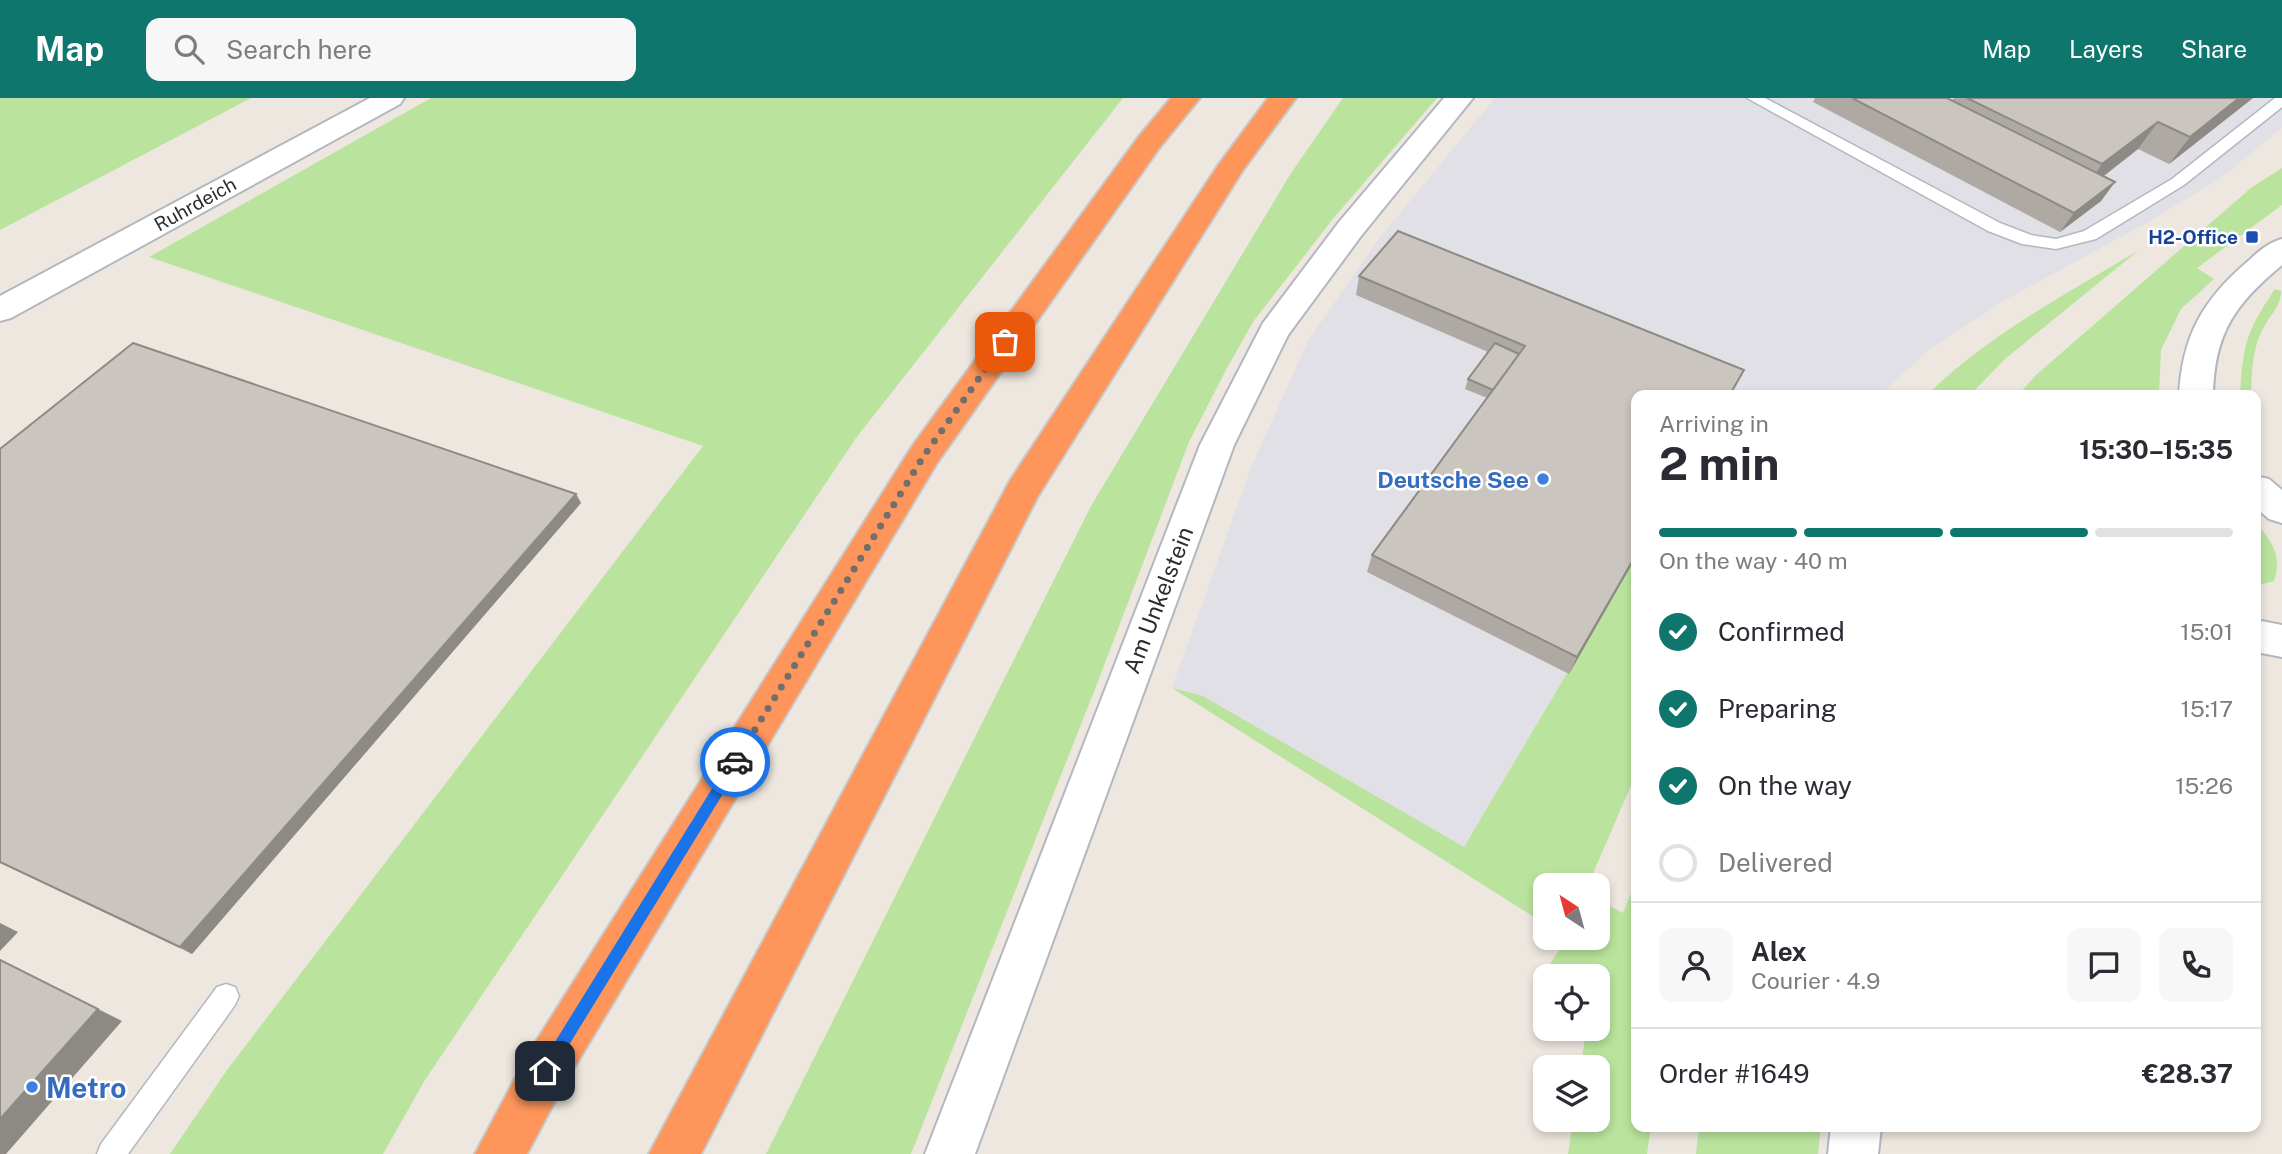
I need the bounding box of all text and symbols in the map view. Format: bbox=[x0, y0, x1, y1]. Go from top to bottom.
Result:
search box bbox=[146, 18, 636, 81]
text: Map bbox=[35, 30, 104, 68]
icon: search bbox=[170, 30, 208, 68]
text: Search here bbox=[226, 34, 372, 65]
text: Map bbox=[1982, 35, 2031, 63]
text: Layers bbox=[2069, 35, 2143, 63]
text: Share bbox=[2181, 35, 2247, 63]
street label: Ruhrdeich bbox=[150, 173, 240, 235]
place label: H2-Office bbox=[2148, 226, 2238, 248]
marker: H2-Office bbox=[2244, 229, 2260, 245]
pin bbox=[975, 312, 1035, 372]
icon: bag bbox=[986, 323, 1024, 361]
text: Arriving in bbox=[1659, 410, 1769, 437]
text: 15:30–15:35 bbox=[2079, 434, 2233, 465]
text: 2 min bbox=[1659, 436, 1779, 490]
place label: Deutsche See bbox=[1377, 466, 1529, 493]
marker: Deutsche See bbox=[1535, 471, 1551, 487]
street label: Am Unkelstein bbox=[1118, 523, 1198, 677]
text: On the way · 40 m bbox=[1659, 547, 1848, 574]
icon: check bbox=[1659, 613, 1697, 651]
text: Confirmed bbox=[1718, 616, 1845, 647]
text: 15:01 bbox=[2180, 618, 2233, 645]
icon: check bbox=[1659, 690, 1697, 728]
text: Preparing bbox=[1718, 693, 1837, 724]
text: 15:17 bbox=[2181, 695, 2233, 722]
courier bbox=[700, 727, 770, 797]
icon: car bbox=[716, 743, 754, 781]
icon: check bbox=[1659, 767, 1697, 805]
text: On the way bbox=[1718, 770, 1852, 801]
text: 15:26 bbox=[2175, 772, 2233, 799]
text: Delivered bbox=[1718, 847, 1833, 878]
north arrow bbox=[1533, 873, 1610, 950]
map controls bbox=[1533, 873, 1610, 1132]
button: person bbox=[1659, 928, 1733, 1002]
button: chat bbox=[2067, 928, 2141, 1002]
button: phone bbox=[2159, 928, 2233, 1002]
text: Alex bbox=[1751, 936, 1807, 967]
button: locate bbox=[1533, 964, 1610, 1041]
text: Courier · 4.9 bbox=[1751, 967, 1880, 994]
pin bbox=[515, 1041, 575, 1101]
icon: home bbox=[526, 1052, 564, 1090]
button: layers bbox=[1533, 1055, 1610, 1132]
text: Order #1649 bbox=[1659, 1058, 1810, 1089]
text: €28.37 bbox=[2142, 1058, 2233, 1089]
place label: Metro bbox=[46, 1071, 126, 1104]
marker: Metro bbox=[24, 1079, 40, 1095]

